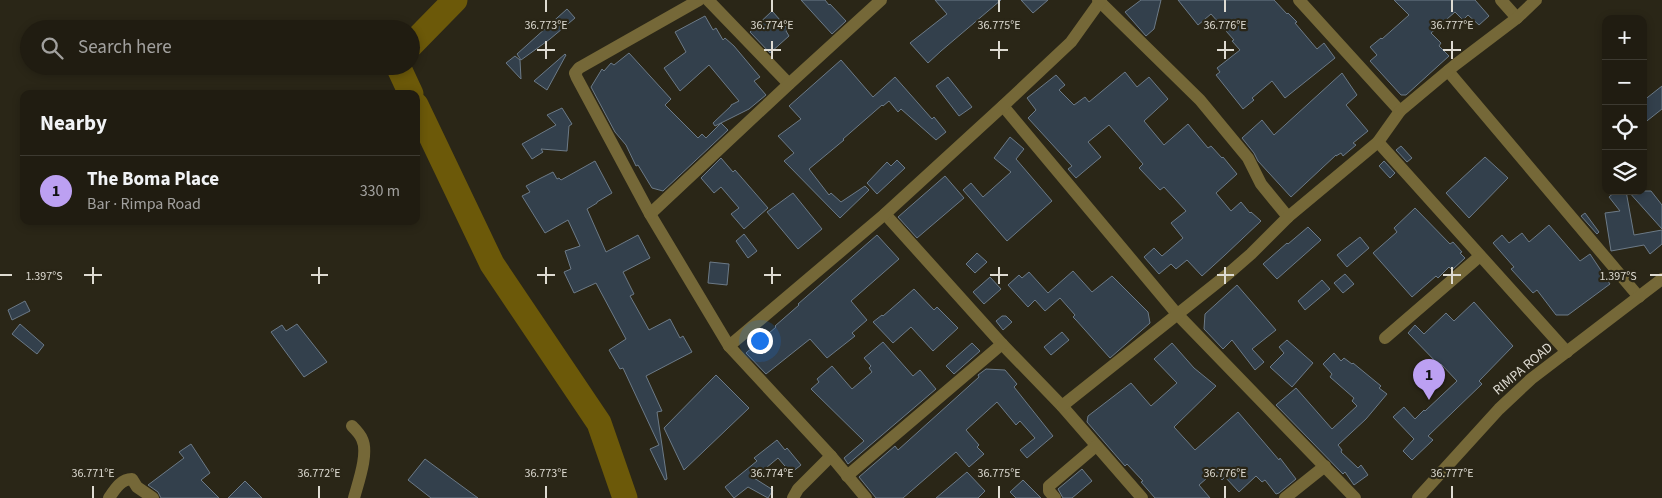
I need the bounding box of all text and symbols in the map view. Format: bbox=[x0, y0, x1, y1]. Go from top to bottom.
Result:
map controls bbox=[1602, 15, 1647, 195]
button: + bbox=[1602, 15, 1647, 60]
text: 36.773°E bbox=[524, 17, 568, 34]
text: 36.774°E bbox=[750, 17, 794, 34]
text: 36.775°E bbox=[977, 17, 1021, 34]
text: 36.776°E bbox=[1203, 17, 1247, 34]
text: 36.777°E bbox=[1430, 17, 1474, 34]
search box bbox=[20, 20, 420, 75]
icon: search bbox=[38, 34, 66, 62]
text: Search here bbox=[78, 34, 172, 61]
button: − bbox=[1602, 60, 1647, 105]
button: locate bbox=[1602, 105, 1647, 150]
text: Nearby bbox=[40, 108, 107, 138]
button: layers bbox=[1602, 150, 1647, 195]
text: The Boma Place bbox=[87, 166, 219, 193]
text: 1 bbox=[52, 180, 60, 202]
text: 330 m bbox=[360, 180, 400, 202]
text: Bar · Rimpa Road bbox=[87, 193, 201, 215]
text: 1.397°S bbox=[25, 268, 63, 285]
text: 1.397°S bbox=[1599, 268, 1637, 285]
your location bbox=[747, 328, 773, 354]
street label: RIMPA ROAD bbox=[1489, 338, 1557, 400]
pin: 1 bbox=[1413, 359, 1445, 400]
text: 36.771°E bbox=[71, 465, 115, 482]
text: 36.772°E bbox=[297, 465, 341, 482]
text: 36.773°E bbox=[524, 465, 568, 482]
text: 36.774°E bbox=[750, 465, 794, 482]
text: 36.775°E bbox=[977, 465, 1021, 482]
text: 36.776°E bbox=[1203, 465, 1247, 482]
text: 36.777°E bbox=[1430, 465, 1474, 482]

